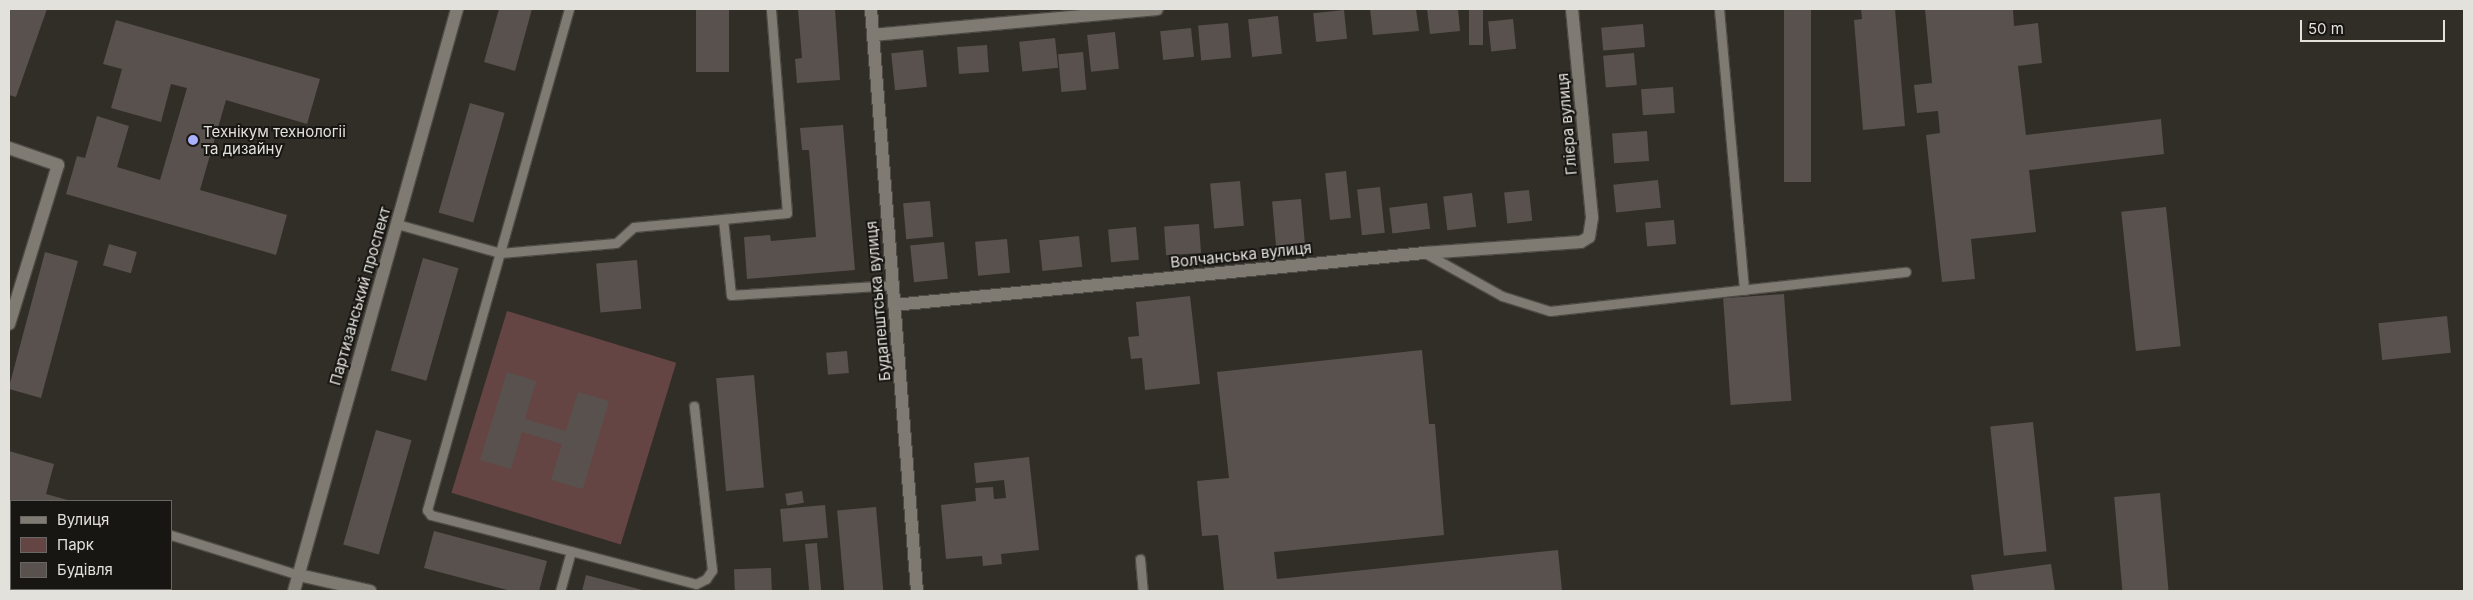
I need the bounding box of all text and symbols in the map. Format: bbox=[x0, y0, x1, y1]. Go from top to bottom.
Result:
scale bar bbox=[2303, 10, 2448, 42]
text: 50 m bbox=[2308, 19, 2344, 38]
street label: Глієра вулиця bbox=[1554, 72, 1580, 176]
place label: Технікум технологіі та дизайну bbox=[203, 122, 346, 157]
marker: Технікум технологіі та дизайну bbox=[187, 134, 199, 146]
street label: Партизанський проспект bbox=[326, 205, 394, 387]
street label: Будапештська вулиця bbox=[862, 220, 894, 382]
street label: Волчанська вулиця bbox=[1169, 239, 1313, 271]
legend bbox=[10, 500, 172, 590]
text: Вулиця bbox=[57, 510, 109, 529]
text: Парк bbox=[57, 535, 94, 554]
text: Будівля bbox=[57, 560, 113, 579]

